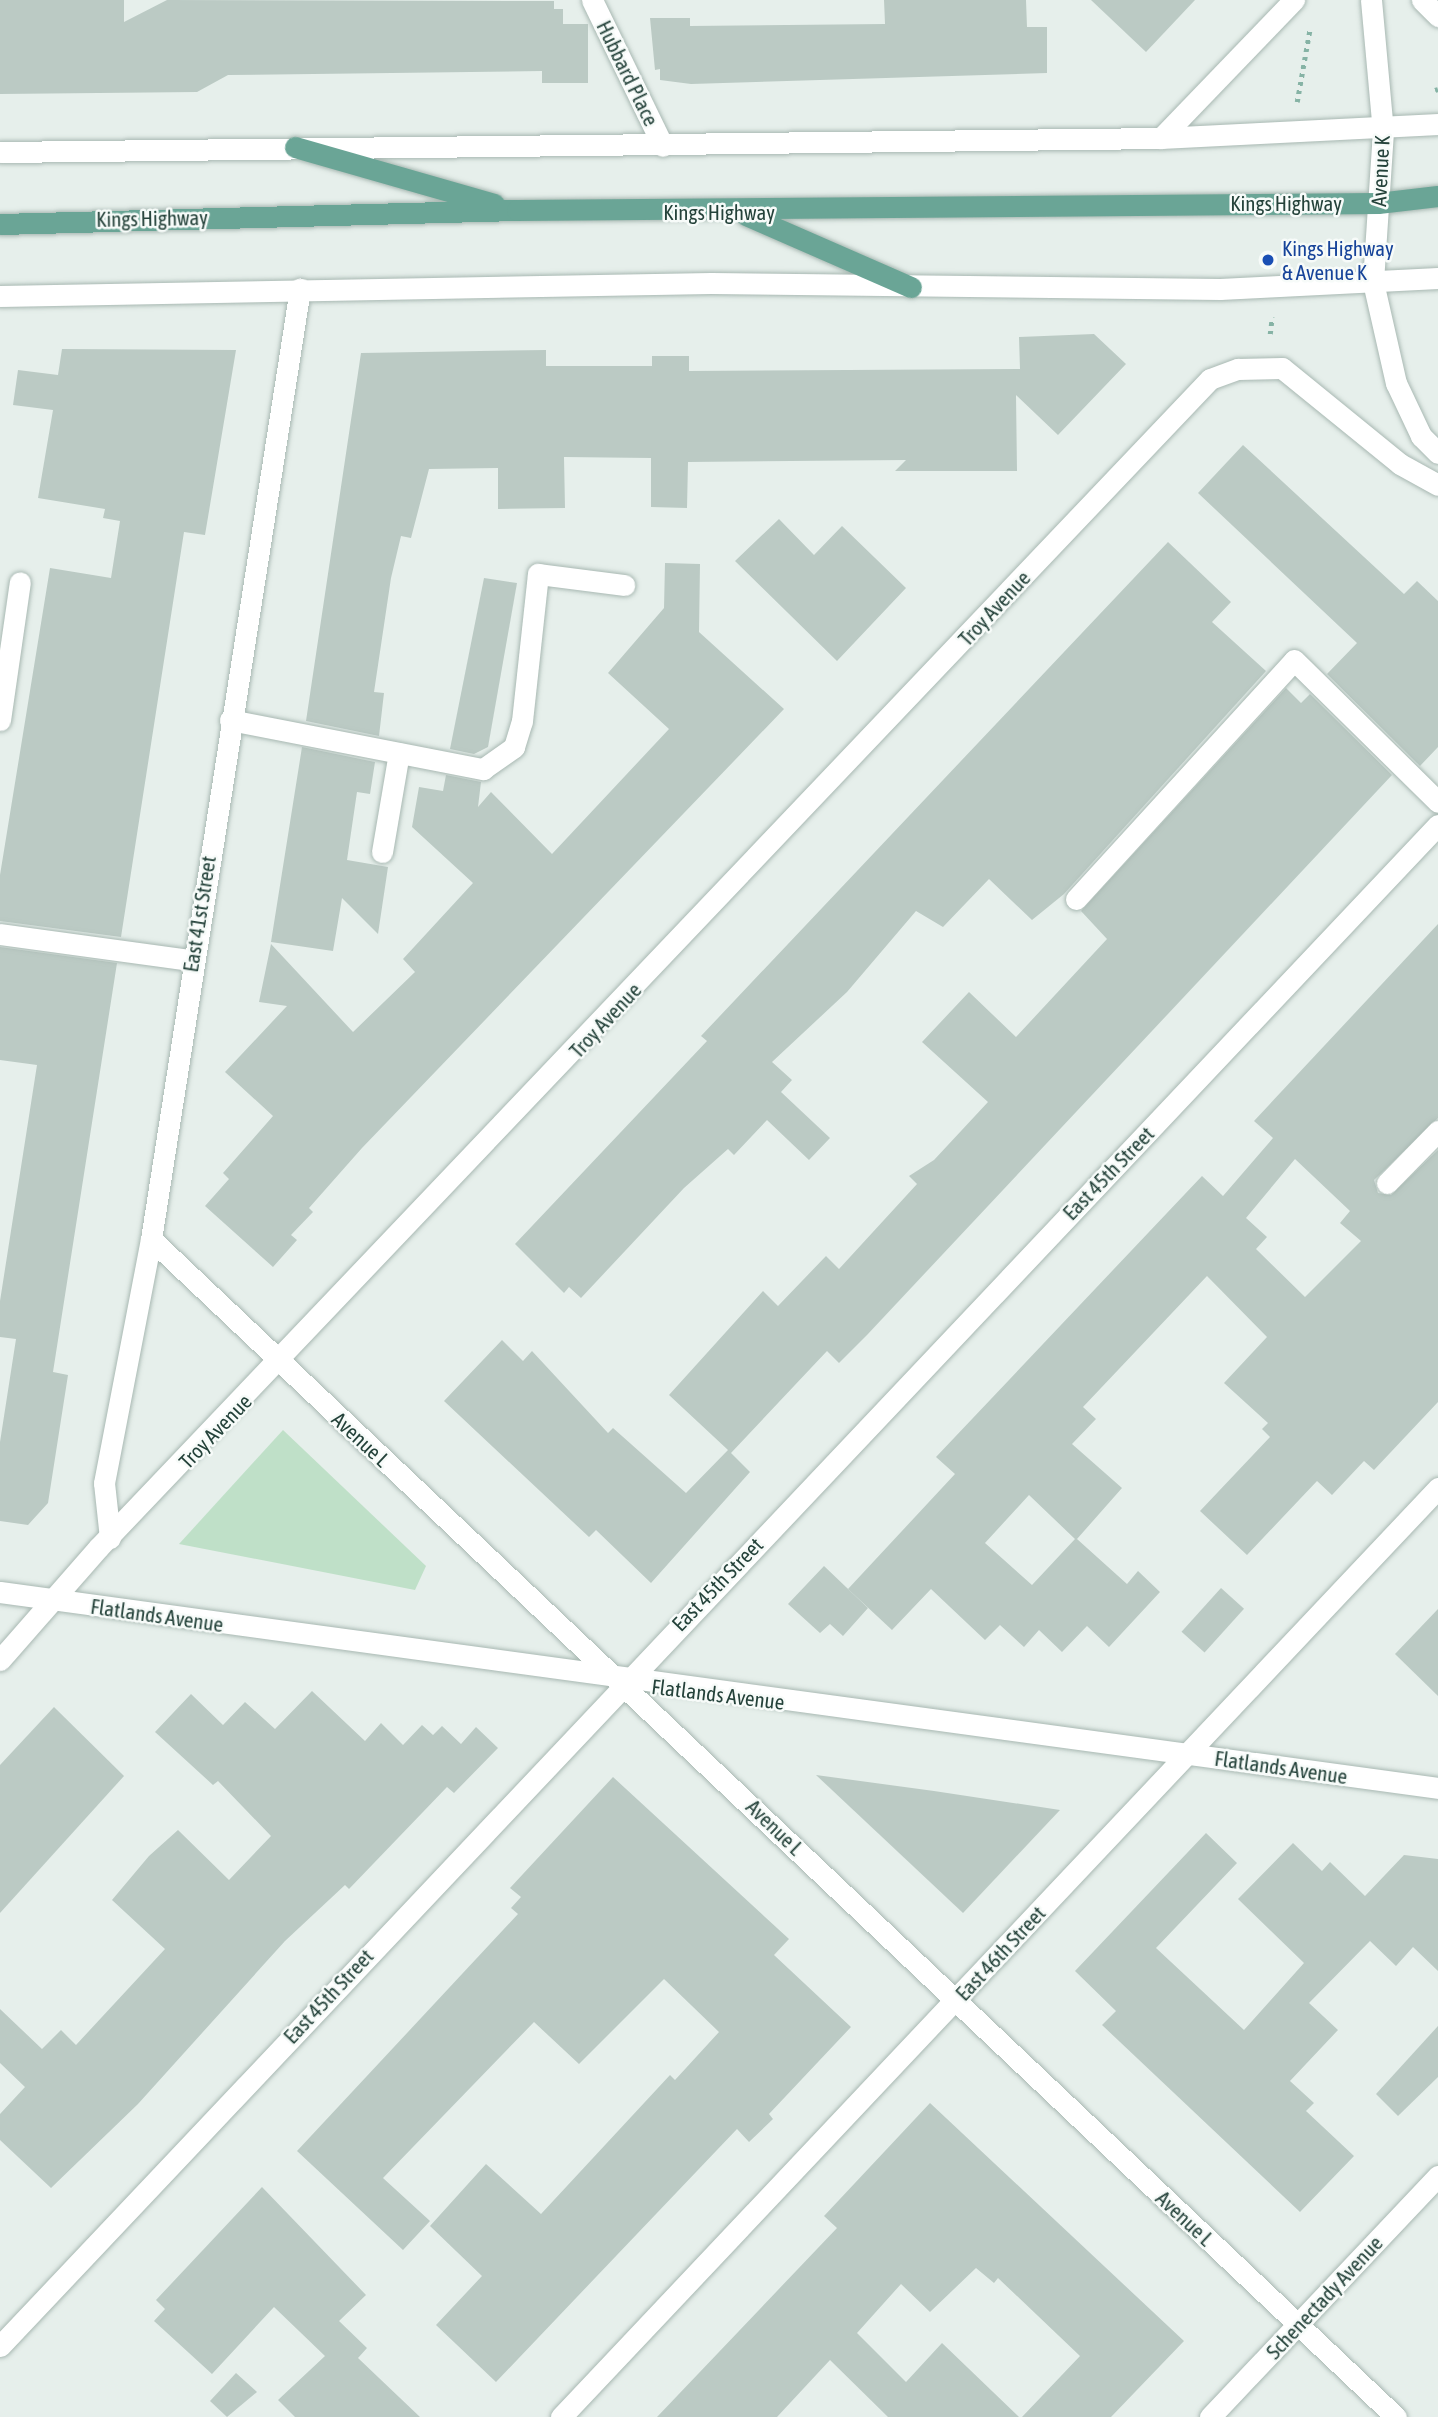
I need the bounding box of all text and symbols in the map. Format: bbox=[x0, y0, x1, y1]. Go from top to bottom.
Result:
street label: Hubbard Place bbox=[592, 16, 664, 130]
street label: Avenue K bbox=[1366, 135, 1394, 207]
street label: Kings Highway bbox=[1230, 190, 1342, 216]
street label: Kings Highway bbox=[663, 199, 775, 225]
street label: Kings Highway bbox=[96, 204, 208, 232]
place label: Kings Highway & Avenue K bbox=[1282, 235, 1394, 285]
marker: Kings Highway & Avenue K bbox=[1260, 252, 1276, 268]
street label: Troy Avenue bbox=[953, 565, 1035, 651]
street label: East 41st Street bbox=[177, 854, 221, 974]
street label: Troy Avenue bbox=[564, 977, 646, 1063]
street label: East 45th Street bbox=[1057, 1121, 1159, 1225]
street label: Troy Avenue bbox=[173, 1389, 257, 1473]
street label: Avenue L bbox=[327, 1406, 395, 1472]
street label: East 45th Street bbox=[666, 1532, 768, 1636]
street label: Flatlands Avenue bbox=[89, 1593, 225, 1637]
street label: Flatlands Avenue bbox=[650, 1673, 786, 1715]
street label: Flatlands Avenue bbox=[1213, 1745, 1349, 1789]
street label: Avenue L bbox=[741, 1794, 809, 1860]
street label: East 46th Street bbox=[950, 1901, 1050, 2005]
street label: East 45th Street bbox=[278, 1944, 378, 2048]
street label: Avenue L bbox=[1151, 2185, 1219, 2251]
street label: Schenectady Avenue bbox=[1261, 2230, 1387, 2364]

